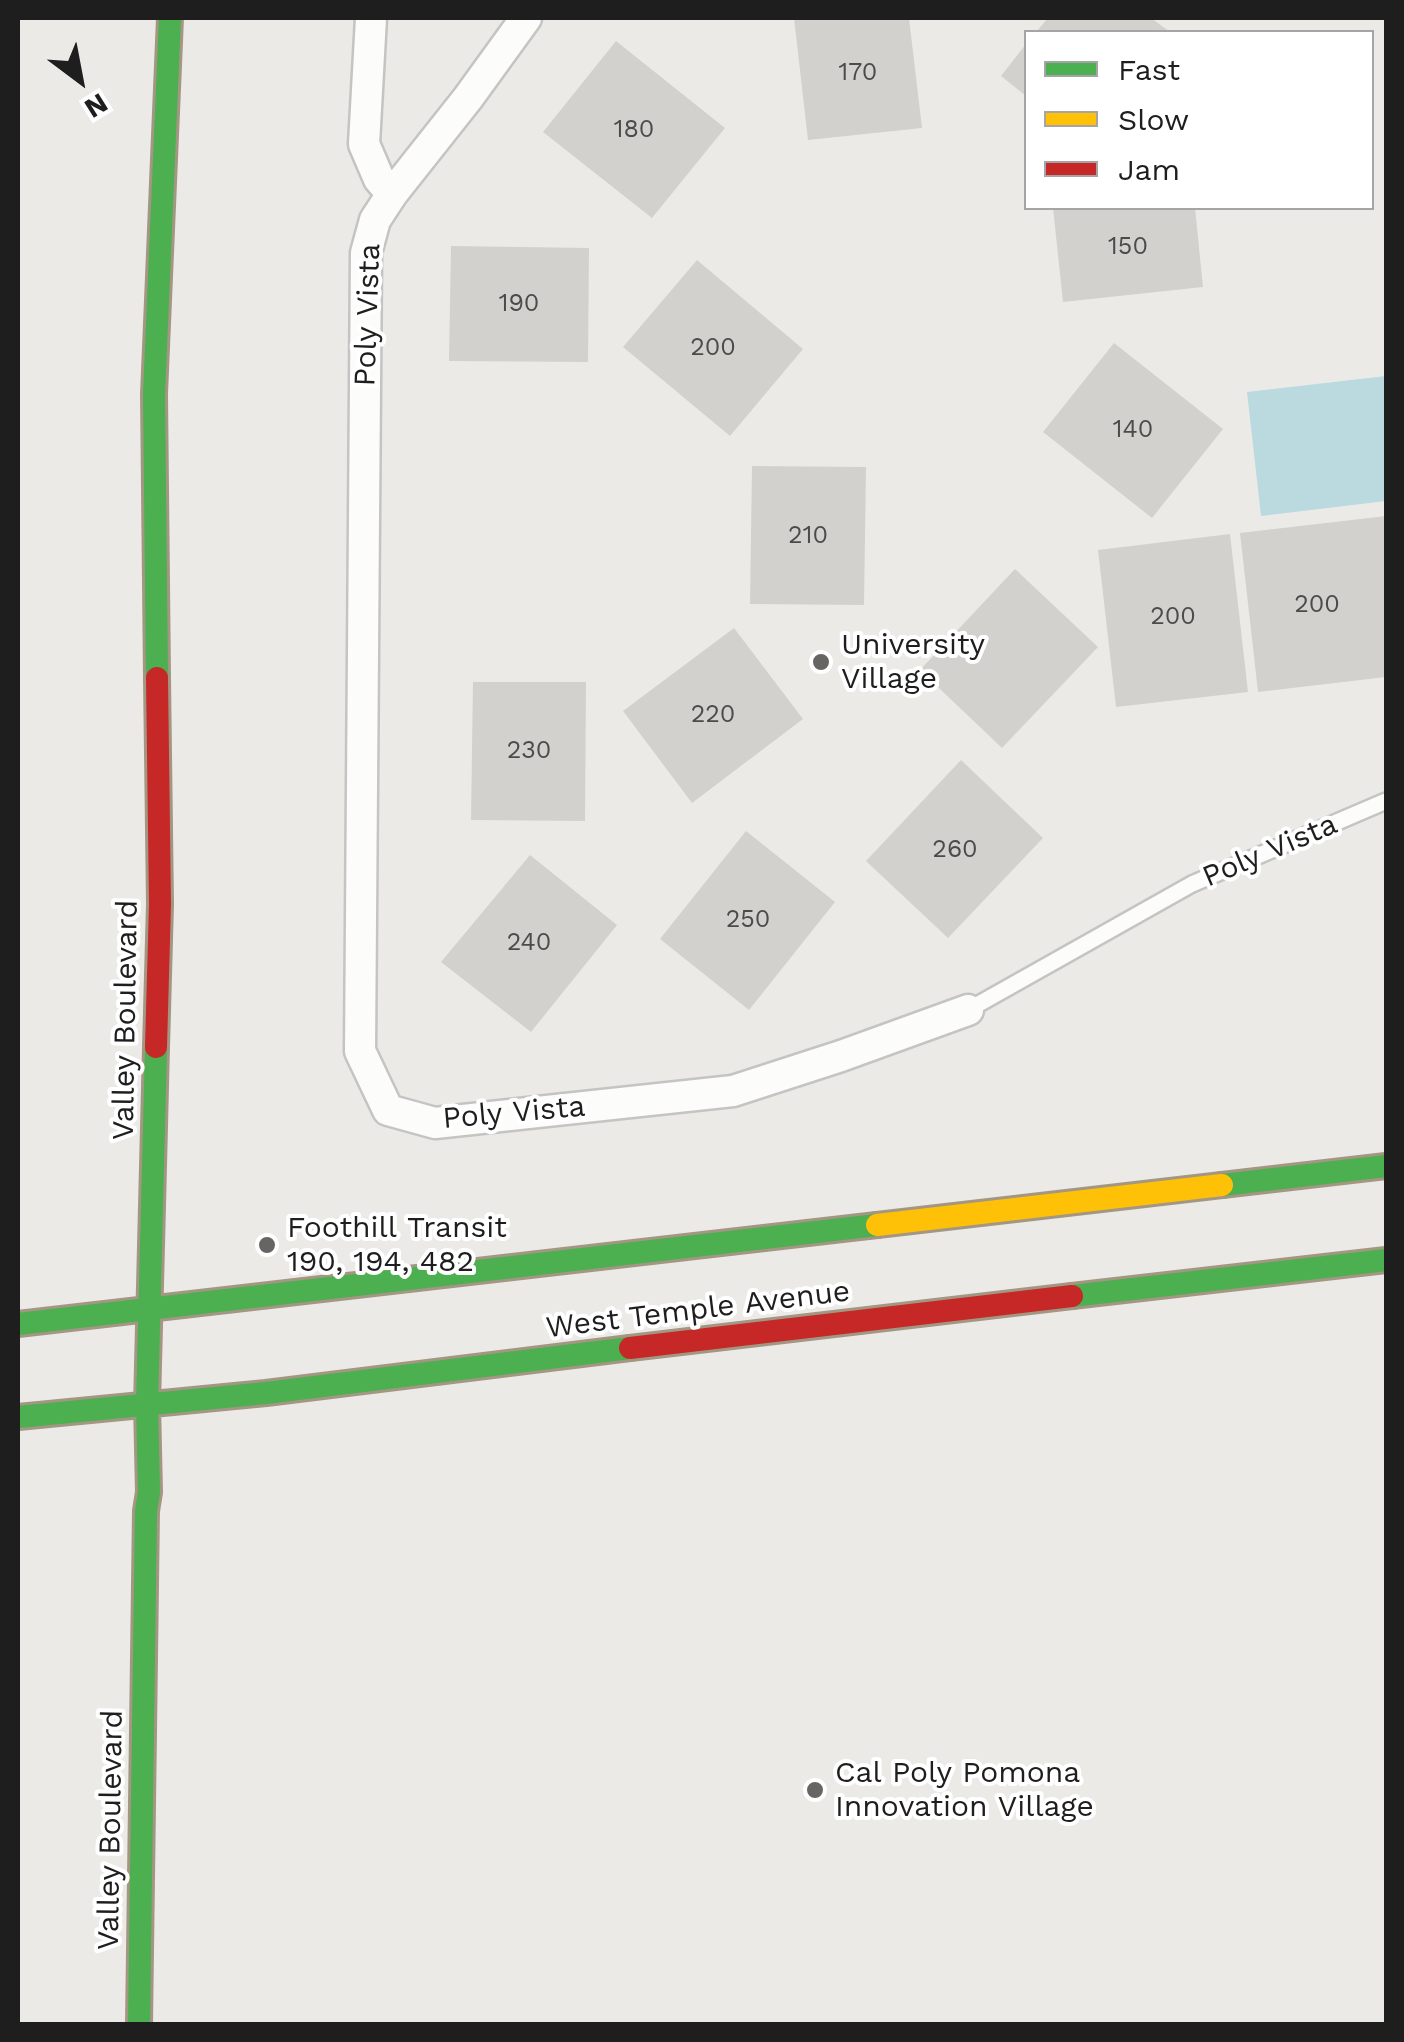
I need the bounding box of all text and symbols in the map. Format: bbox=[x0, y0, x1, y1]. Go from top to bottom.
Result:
north arrow bbox=[30, 30, 130, 130]
legend bbox=[1024, 30, 1374, 210]
text: Fast bbox=[1118, 52, 1180, 87]
house number: 170 bbox=[839, 58, 877, 88]
text: N bbox=[79, 86, 114, 125]
text: Slow bbox=[1118, 102, 1189, 137]
house number: 180 bbox=[614, 115, 654, 145]
text: Jam bbox=[1118, 152, 1180, 187]
house number: 150 bbox=[1108, 232, 1148, 262]
street label: Poly Vista bbox=[348, 243, 388, 387]
house number: 190 bbox=[499, 289, 539, 319]
house number: 200 bbox=[690, 333, 736, 363]
house number: 140 bbox=[1113, 415, 1153, 445]
house number: 210 bbox=[788, 521, 828, 551]
house number: 200 bbox=[1294, 590, 1340, 620]
house number: 200 bbox=[1150, 602, 1196, 632]
place label: University Village bbox=[841, 627, 985, 698]
marker: University Village bbox=[810, 651, 832, 673]
house number: 220 bbox=[691, 700, 735, 730]
house number: 230 bbox=[507, 736, 551, 766]
street label: Poly Vista bbox=[1197, 807, 1343, 895]
house number: 260 bbox=[932, 835, 978, 865]
street label: Valley Boulevard bbox=[106, 900, 146, 1140]
house number: 250 bbox=[726, 905, 770, 935]
house number: 240 bbox=[507, 928, 551, 958]
street label: Poly Vista bbox=[441, 1089, 587, 1137]
place label: Foothill Transit 190, 194, 482 bbox=[287, 1210, 507, 1280]
marker: Foothill Transit 190, 194, 482 bbox=[256, 1234, 278, 1256]
street label: West Temple Avenue bbox=[544, 1273, 852, 1347]
street label: Valley Boulevard bbox=[91, 1710, 131, 1950]
place label: Cal Poly Pomona Innovation Village bbox=[835, 1755, 1094, 1826]
marker: Cal Poly Pomona Innovation Village bbox=[804, 1779, 826, 1801]

